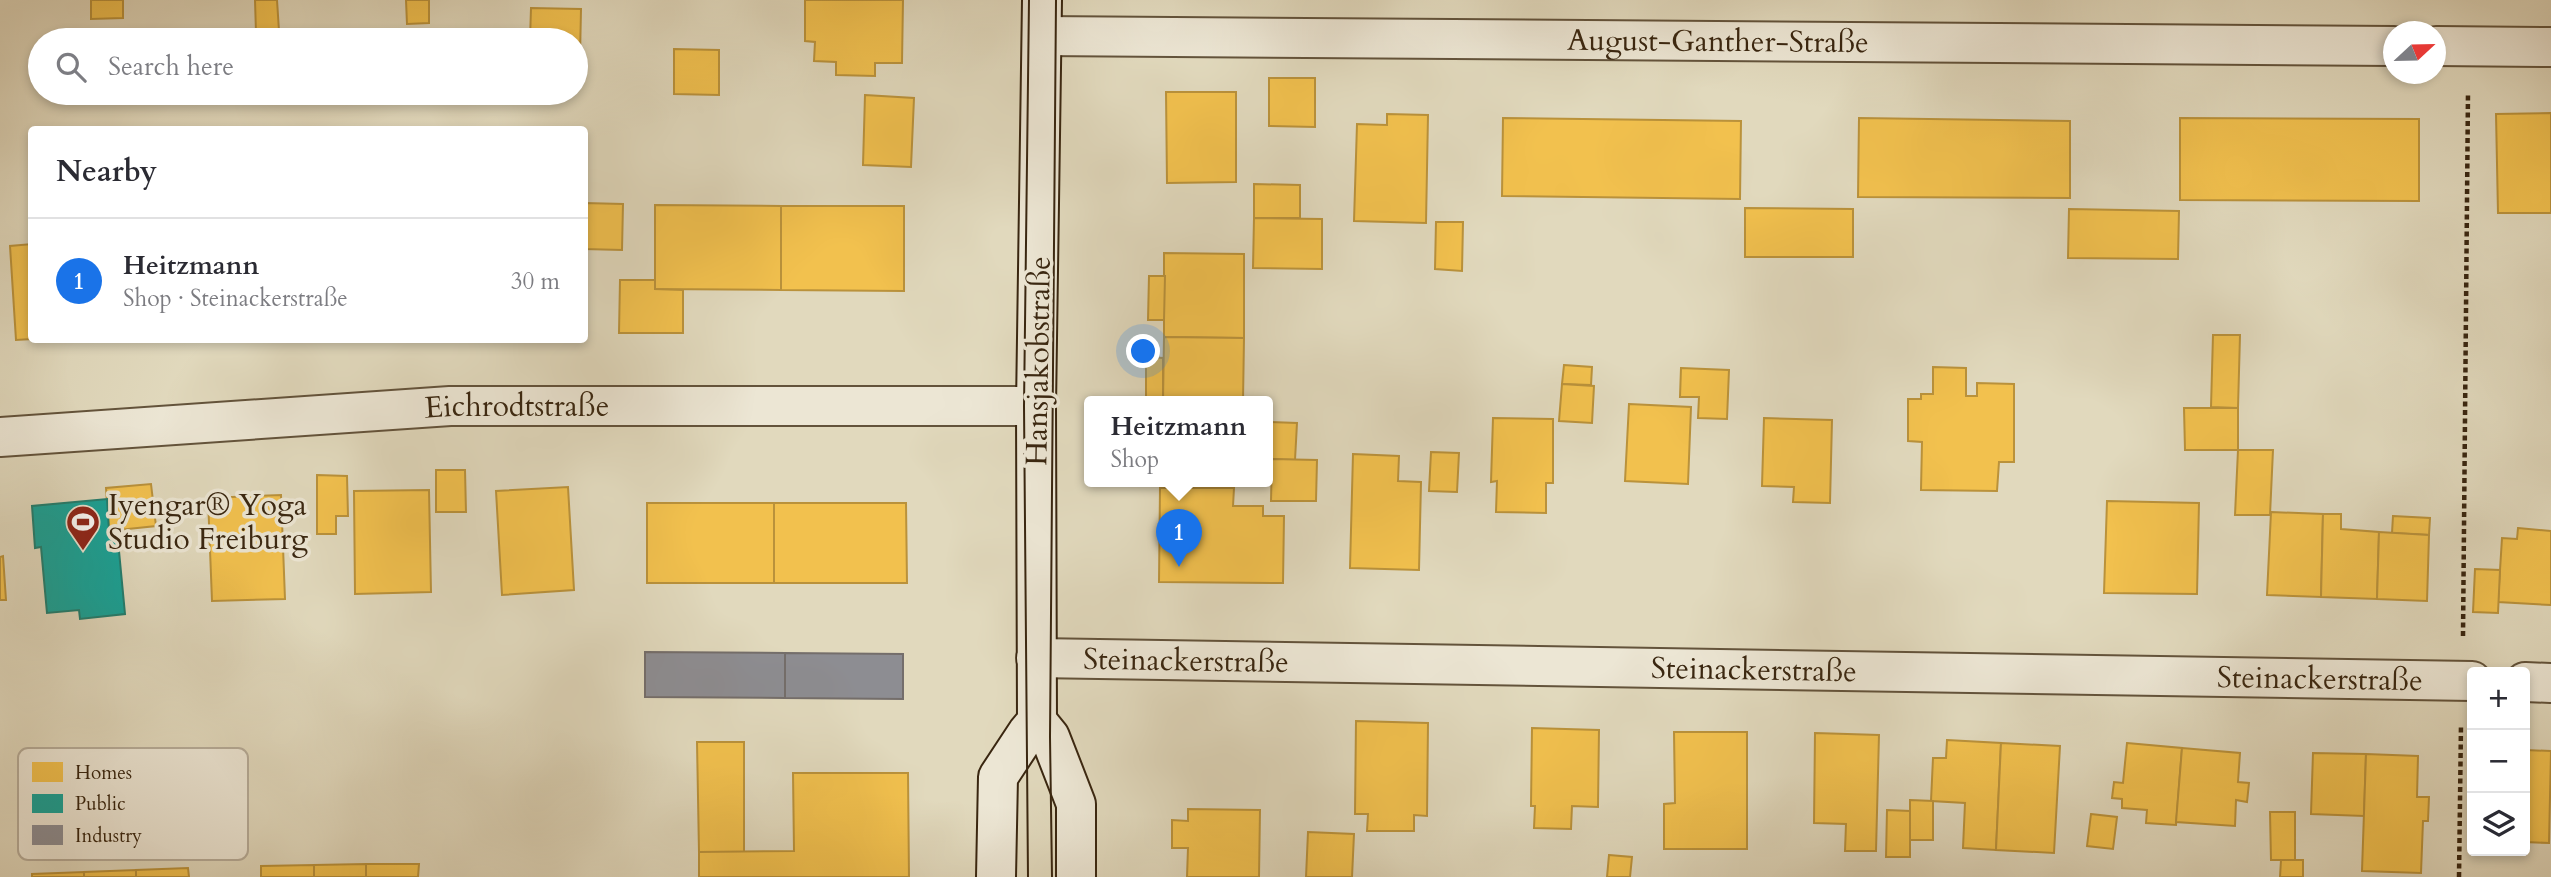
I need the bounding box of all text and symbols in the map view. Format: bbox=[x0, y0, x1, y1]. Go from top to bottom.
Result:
street label: August-Ganther-Straße bbox=[1567, 20, 1869, 63]
north arrow bbox=[2383, 21, 2446, 84]
search box bbox=[28, 28, 588, 105]
icon: search bbox=[52, 48, 90, 86]
text: Search here bbox=[108, 49, 234, 84]
text: Nearby bbox=[56, 151, 157, 192]
text: Heitzmann bbox=[123, 248, 259, 283]
street label: Hansjakobstraße bbox=[1016, 256, 1061, 466]
text: 1 bbox=[73, 266, 85, 297]
text: 30 m bbox=[511, 266, 560, 297]
text: Shop · Steinackerstraße bbox=[123, 283, 348, 314]
your location bbox=[1126, 334, 1160, 368]
street label: Eichrodtstraße bbox=[423, 386, 609, 429]
popup bbox=[1084, 396, 1273, 487]
text: Heitzmann bbox=[1110, 409, 1247, 444]
text: Shop bbox=[1110, 444, 1159, 475]
place label: Iyengar® Yoga Studio Freiburg bbox=[108, 485, 308, 560]
sports icon: Iyengar® Yoga Studio Freiburg bbox=[64, 503, 102, 552]
pin: 1 bbox=[1156, 509, 1202, 567]
street label: Steinackerstraße bbox=[1083, 639, 1289, 683]
street label: Steinackerstraße bbox=[1651, 648, 1857, 692]
street label: Steinackerstraße bbox=[2217, 657, 2423, 701]
map controls bbox=[2467, 667, 2530, 856]
button: + bbox=[2467, 667, 2530, 730]
button: − bbox=[2467, 730, 2530, 793]
legend bbox=[18, 748, 248, 860]
text: Homes bbox=[75, 760, 132, 786]
text: Public bbox=[75, 791, 126, 817]
button: layers bbox=[2467, 793, 2530, 856]
text: Industry bbox=[75, 823, 142, 849]

